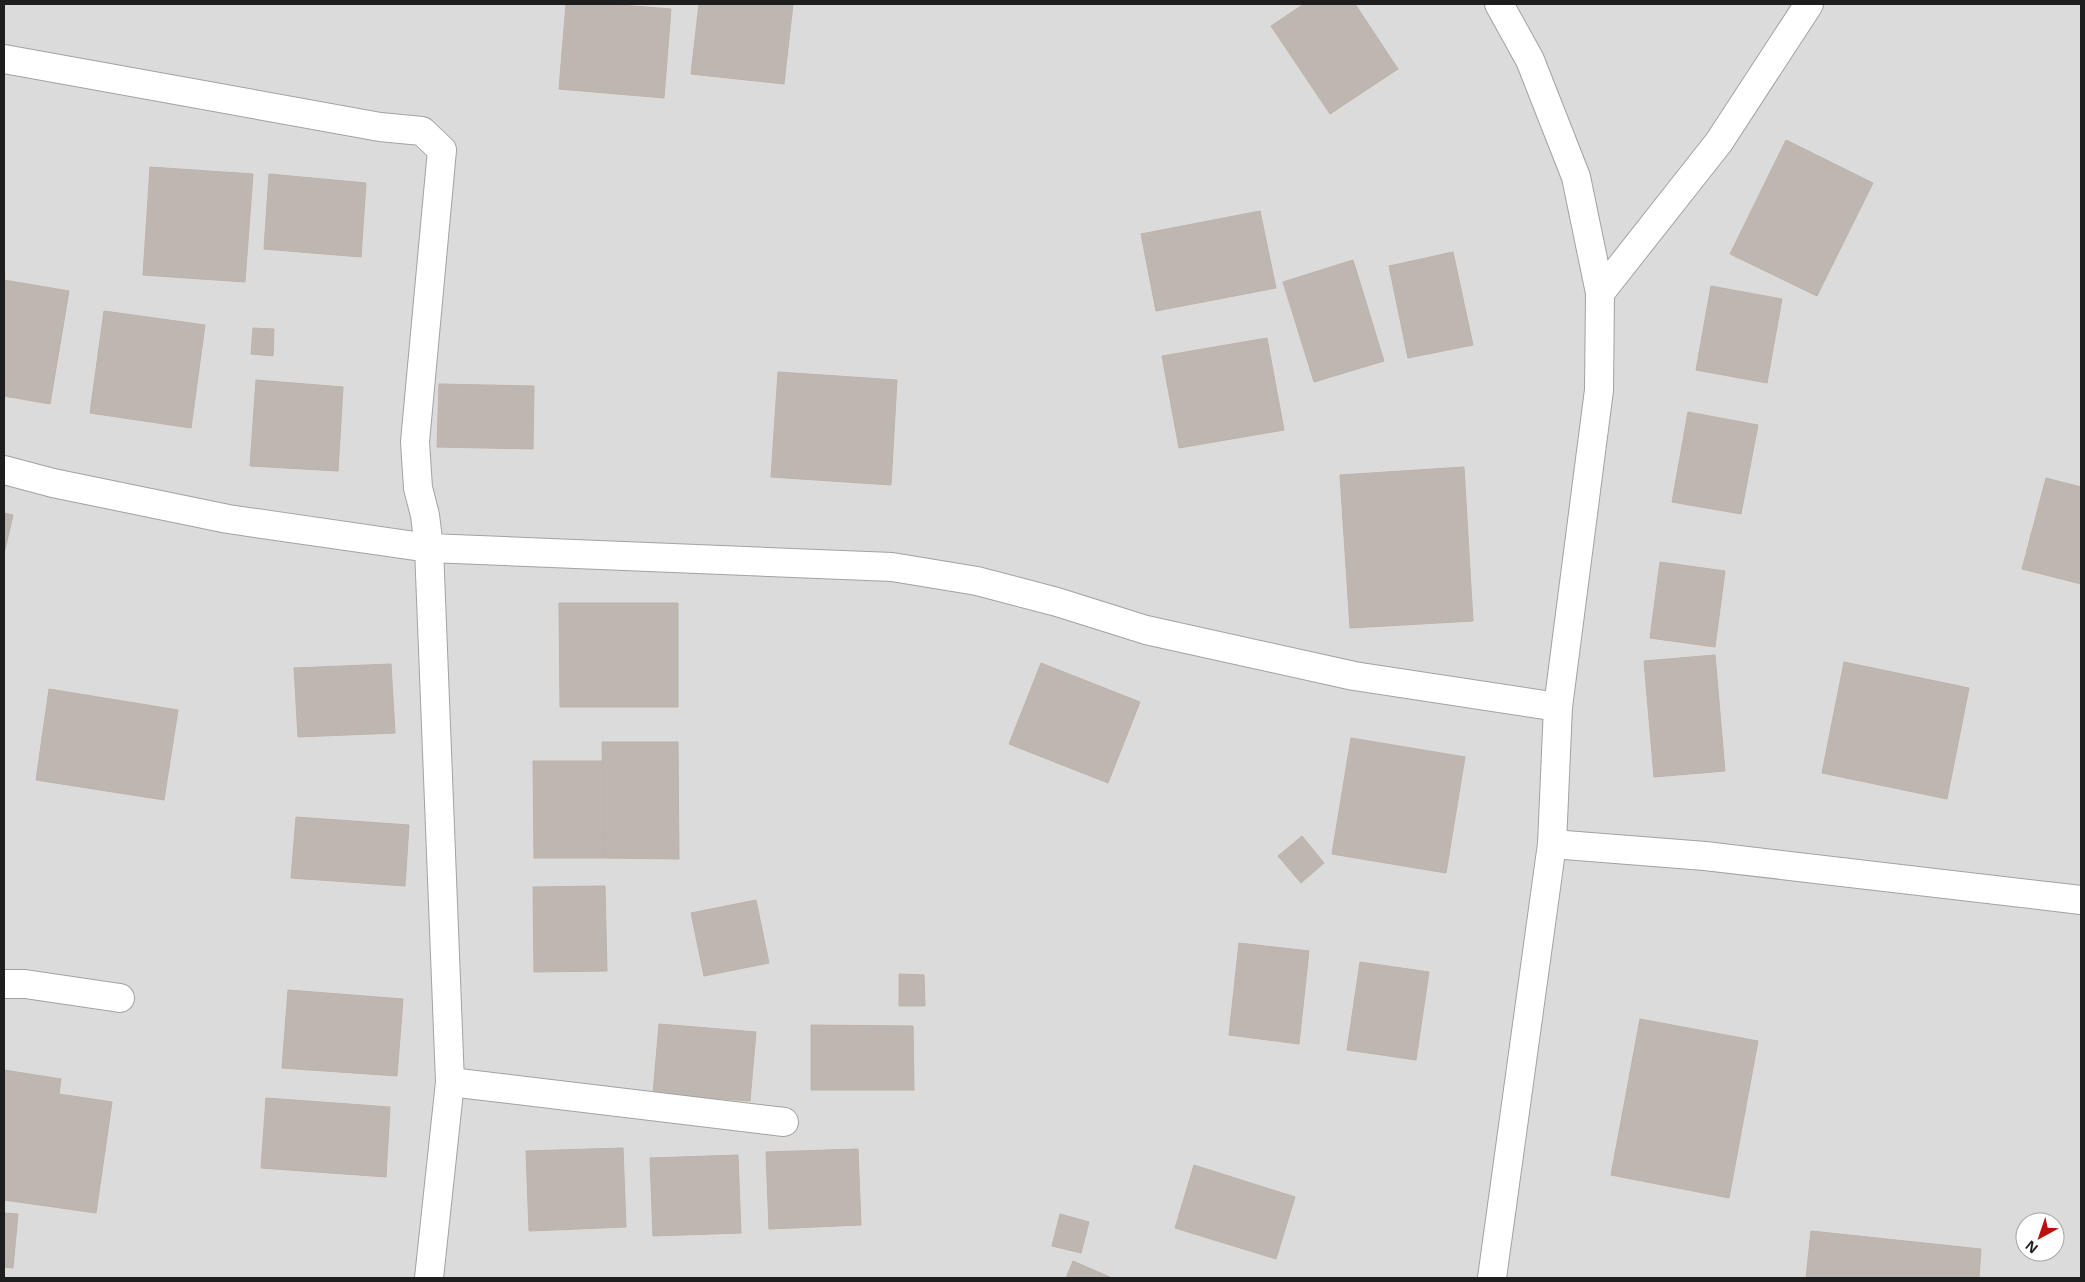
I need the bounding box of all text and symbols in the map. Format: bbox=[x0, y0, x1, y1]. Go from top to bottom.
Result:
north arrow bbox=[2015, 1212, 2065, 1262]
text: N bbox=[2021, 1236, 2042, 1258]

